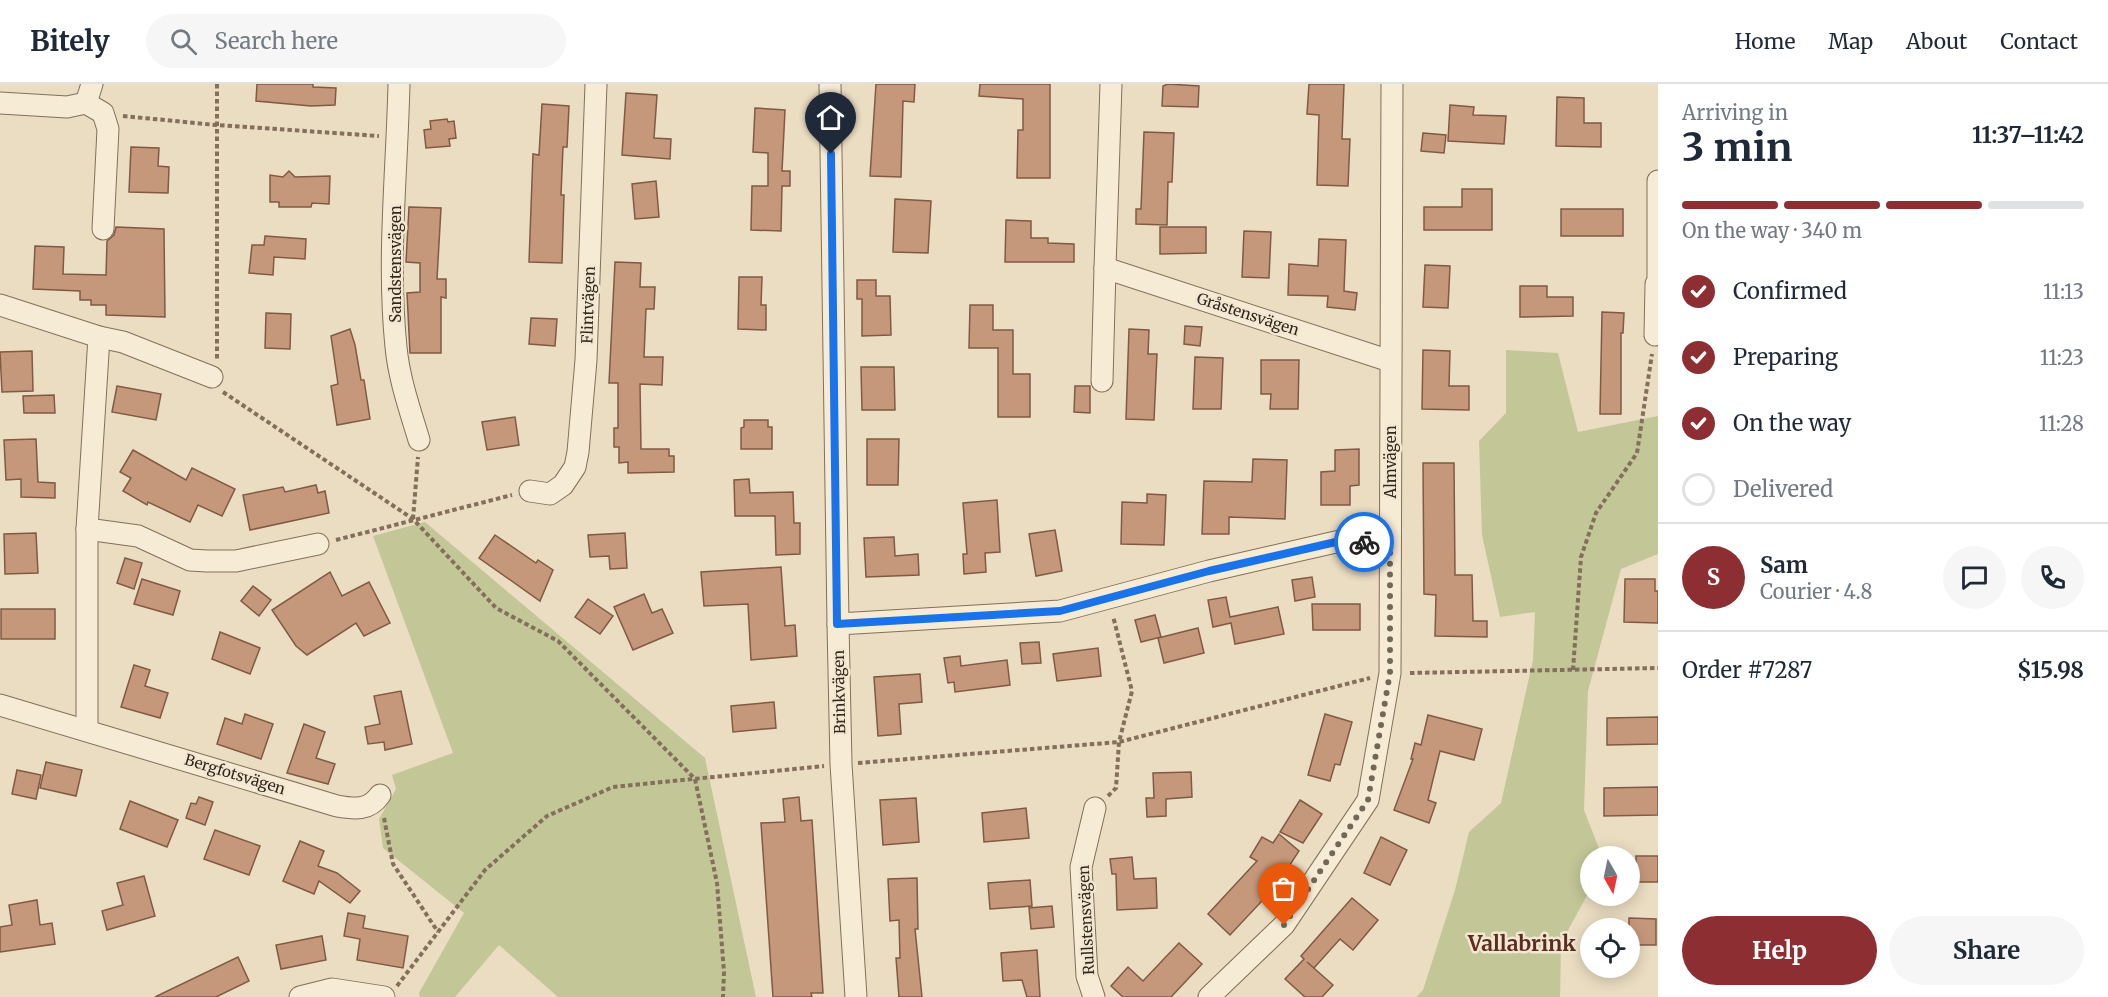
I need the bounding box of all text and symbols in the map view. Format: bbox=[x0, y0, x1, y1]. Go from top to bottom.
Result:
search box bbox=[146, 14, 566, 68]
text: Bitely bbox=[30, 23, 110, 59]
icon: search bbox=[167, 25, 200, 58]
text: Search here bbox=[215, 27, 338, 55]
text: Home bbox=[1735, 28, 1795, 55]
text: Map bbox=[1828, 28, 1873, 55]
text: About bbox=[1906, 28, 1967, 55]
text: Contact bbox=[2000, 28, 2078, 55]
pin bbox=[805, 92, 856, 154]
text: Arriving in bbox=[1682, 100, 1788, 125]
icon: home bbox=[814, 101, 847, 134]
text: 11:37–11:42 bbox=[1972, 121, 2084, 149]
text: 3 min bbox=[1682, 123, 1792, 172]
street label: Sandstensvägen bbox=[386, 205, 405, 323]
text: On the way · 340 m bbox=[1682, 218, 1862, 243]
street label: Flintvägen bbox=[577, 266, 599, 344]
icon: check bbox=[1682, 275, 1715, 308]
text: Confirmed bbox=[1733, 277, 1847, 305]
text: 11:13 bbox=[2043, 279, 2084, 304]
street label: Gråstensvägen bbox=[1194, 289, 1302, 339]
icon: check bbox=[1682, 341, 1715, 374]
text: Preparing bbox=[1733, 343, 1838, 371]
text: 11:23 bbox=[2040, 345, 2084, 370]
icon: check bbox=[1682, 407, 1715, 440]
text: On the way bbox=[1733, 409, 1851, 437]
text: 11:28 bbox=[2039, 411, 2084, 436]
street label: Almvägen bbox=[1381, 425, 1400, 500]
text: Delivered bbox=[1733, 475, 1833, 503]
courier bbox=[1334, 512, 1394, 572]
icon: bike bbox=[1348, 526, 1381, 559]
button: chat bbox=[1943, 546, 2006, 609]
button: phone bbox=[2021, 546, 2084, 609]
text: Sam bbox=[1760, 551, 1808, 579]
text: S bbox=[1707, 563, 1720, 591]
text: Courier · 4.8 bbox=[1760, 579, 1872, 604]
street label: Brinkvägen bbox=[829, 650, 849, 734]
text: Order #7287 bbox=[1682, 656, 1812, 684]
text: $15.98 bbox=[2017, 656, 2084, 684]
street label: Bergfotsvägen bbox=[182, 750, 288, 798]
north arrow bbox=[1580, 846, 1640, 906]
map controls bbox=[1580, 846, 1640, 978]
pin bbox=[1258, 863, 1309, 925]
street label: Rullstensvägen bbox=[1074, 865, 1098, 975]
icon: bag bbox=[1267, 872, 1300, 905]
button: Help bbox=[1682, 916, 1877, 985]
button: Share bbox=[1889, 916, 2084, 985]
button: locate bbox=[1580, 918, 1640, 978]
district label: Vallabrink bbox=[1467, 930, 1576, 957]

